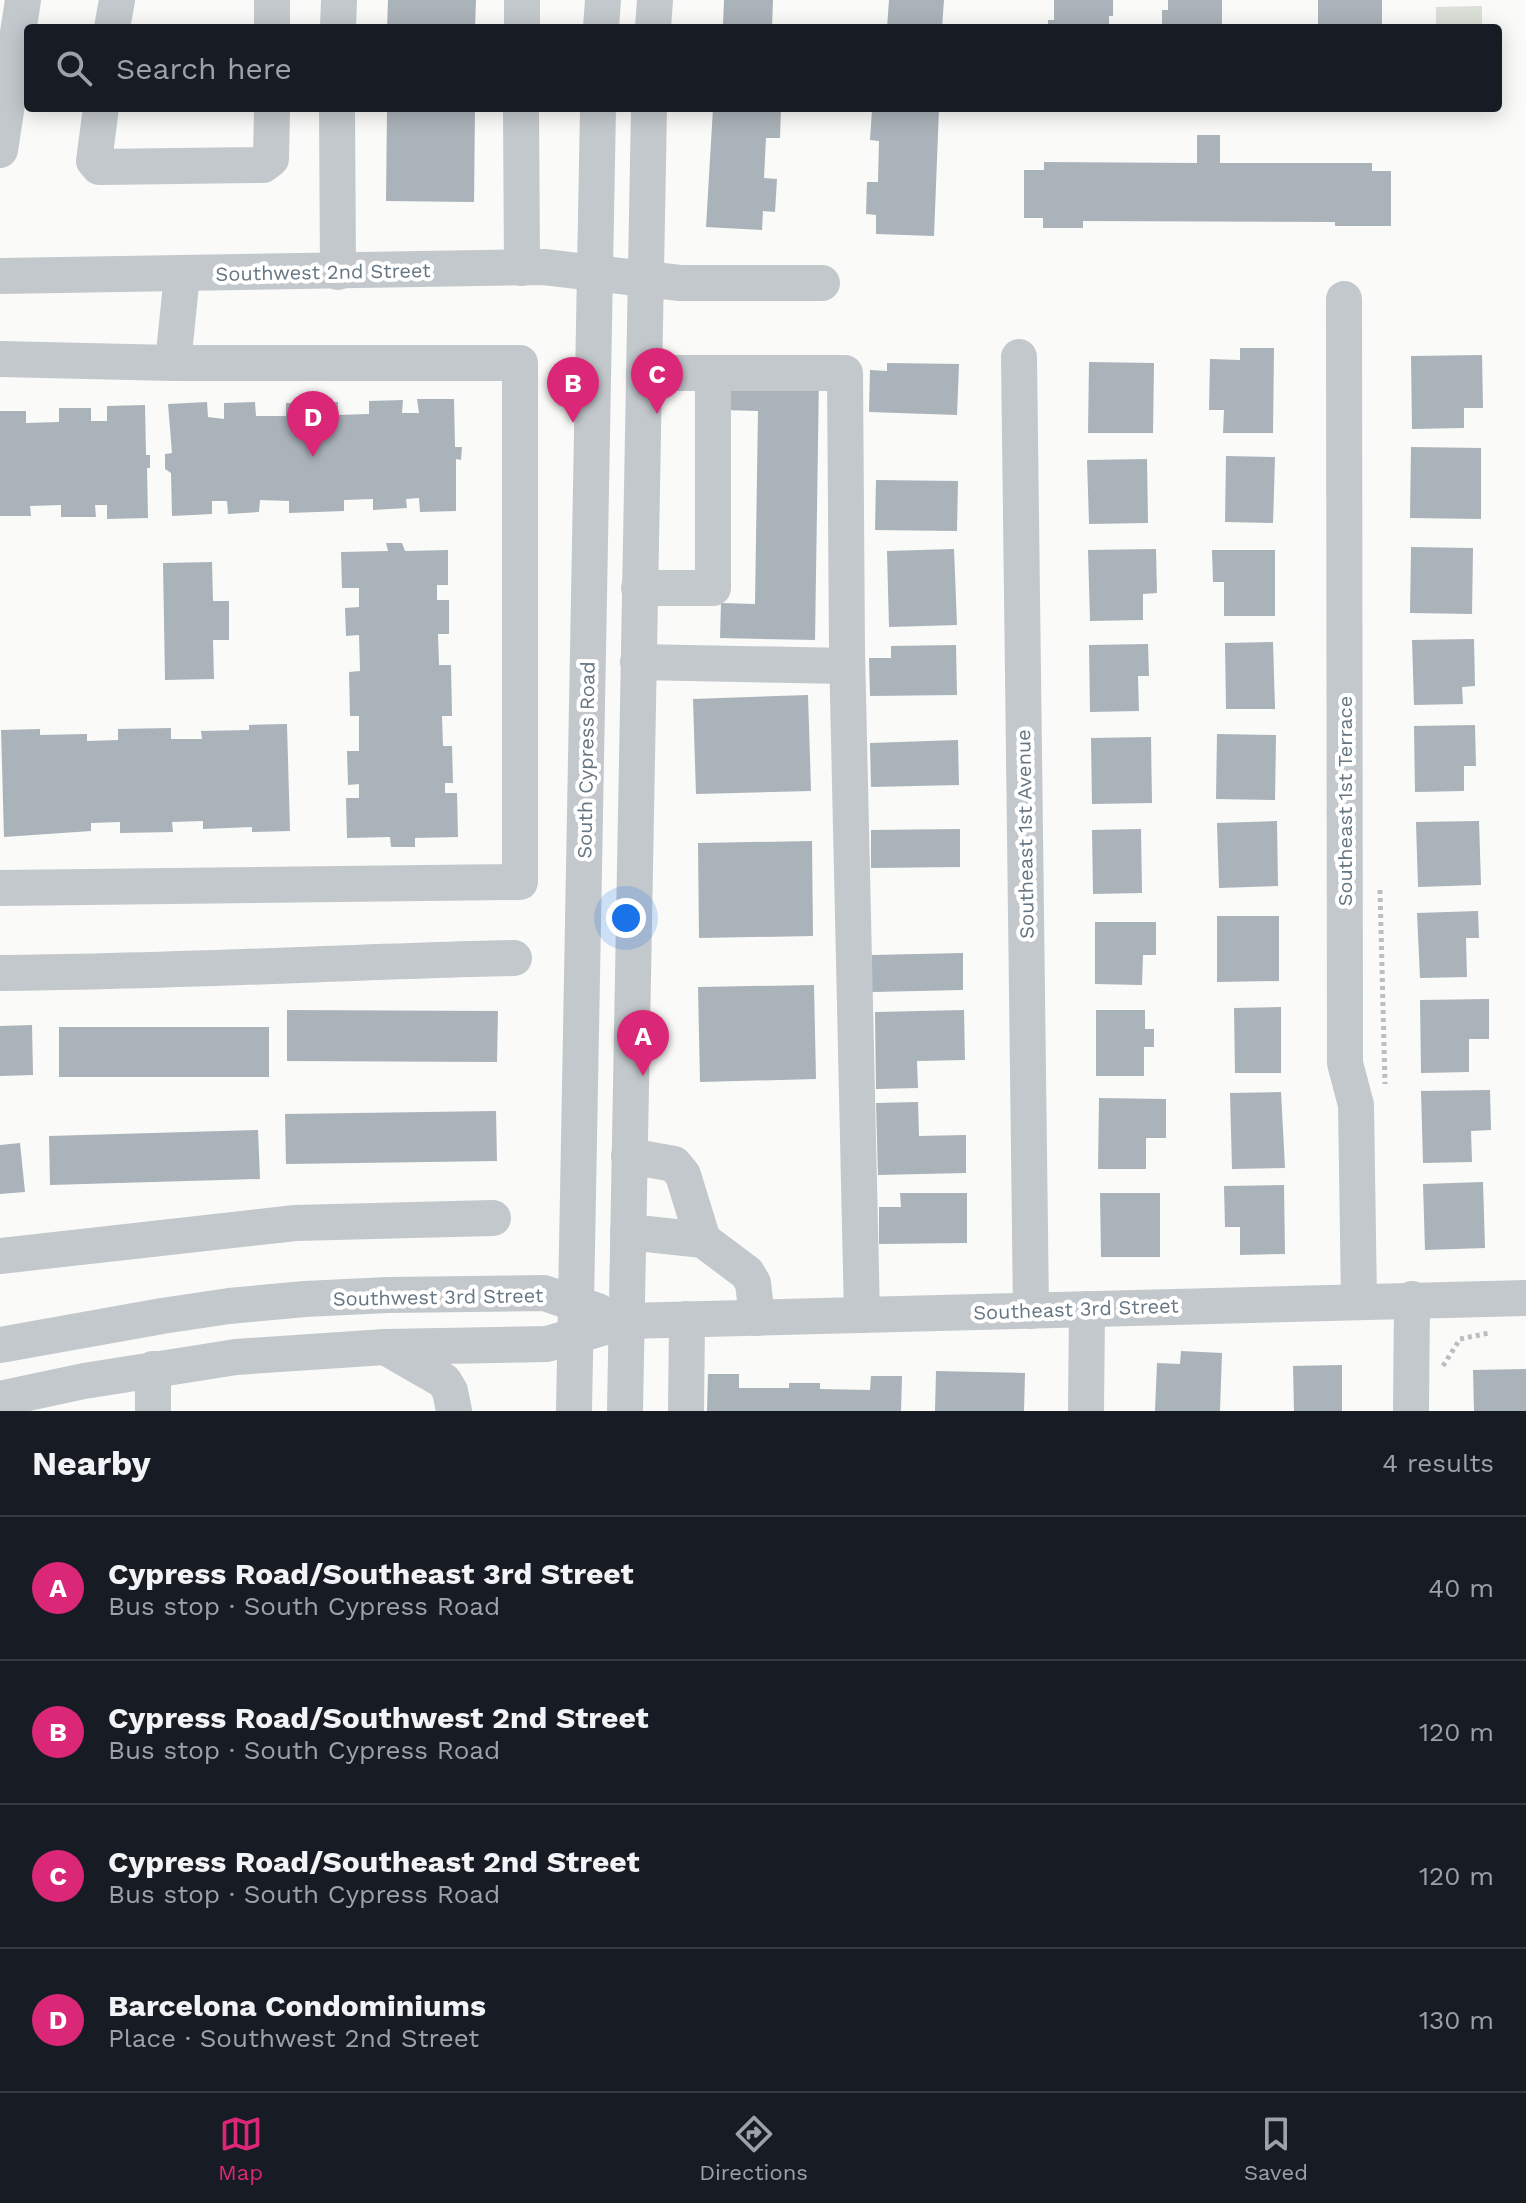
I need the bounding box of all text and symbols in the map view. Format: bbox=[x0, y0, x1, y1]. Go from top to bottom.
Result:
search box bbox=[24, 24, 1502, 112]
icon: search bbox=[52, 46, 96, 90]
text: Search here bbox=[116, 51, 292, 86]
street label: Southwest 2nd Street bbox=[215, 258, 431, 286]
pin: C bbox=[631, 348, 683, 414]
pin: B bbox=[547, 357, 599, 423]
pin: D bbox=[287, 391, 339, 457]
street label: South Cypress Road bbox=[572, 661, 600, 859]
street label: Southeast 1st Terrace bbox=[1333, 696, 1357, 906]
street label: Southeast 1st Avenue bbox=[1011, 729, 1039, 939]
your location bbox=[606, 898, 646, 938]
pin: A bbox=[617, 1010, 669, 1076]
street label: Southwest 3rd Street bbox=[333, 1283, 544, 1311]
street label: Southeast 3rd Street bbox=[973, 1293, 1180, 1325]
text: Nearby bbox=[32, 1443, 151, 1483]
text: 4 results bbox=[1382, 1448, 1494, 1478]
text: Cypress Road/Southeast 3rd Street bbox=[108, 1556, 634, 1591]
text: A bbox=[49, 1573, 67, 1603]
text: 40 m bbox=[1428, 1573, 1494, 1603]
text: Bus stop · South Cypress Road bbox=[108, 1591, 500, 1621]
text: Cypress Road/Southwest 2nd Street bbox=[108, 1700, 649, 1735]
text: B bbox=[49, 1717, 67, 1747]
text: 120 m bbox=[1419, 1717, 1494, 1747]
text: Bus stop · South Cypress Road bbox=[108, 1735, 500, 1765]
text: Cypress Road/Southeast 2nd Street bbox=[108, 1844, 640, 1879]
text: C bbox=[49, 1861, 67, 1891]
text: 120 m bbox=[1419, 1861, 1494, 1891]
text: Bus stop · South Cypress Road bbox=[108, 1879, 500, 1909]
text: Barcelona Condominiums bbox=[108, 1988, 486, 2023]
text: D bbox=[49, 2005, 67, 2035]
text: 130 m bbox=[1419, 2005, 1494, 2035]
text: Place · Southwest 2nd Street bbox=[108, 2023, 479, 2053]
tab: Map bbox=[218, 2112, 263, 2185]
tab: Directions bbox=[699, 2112, 808, 2185]
tab: Saved bbox=[1244, 2112, 1308, 2185]

